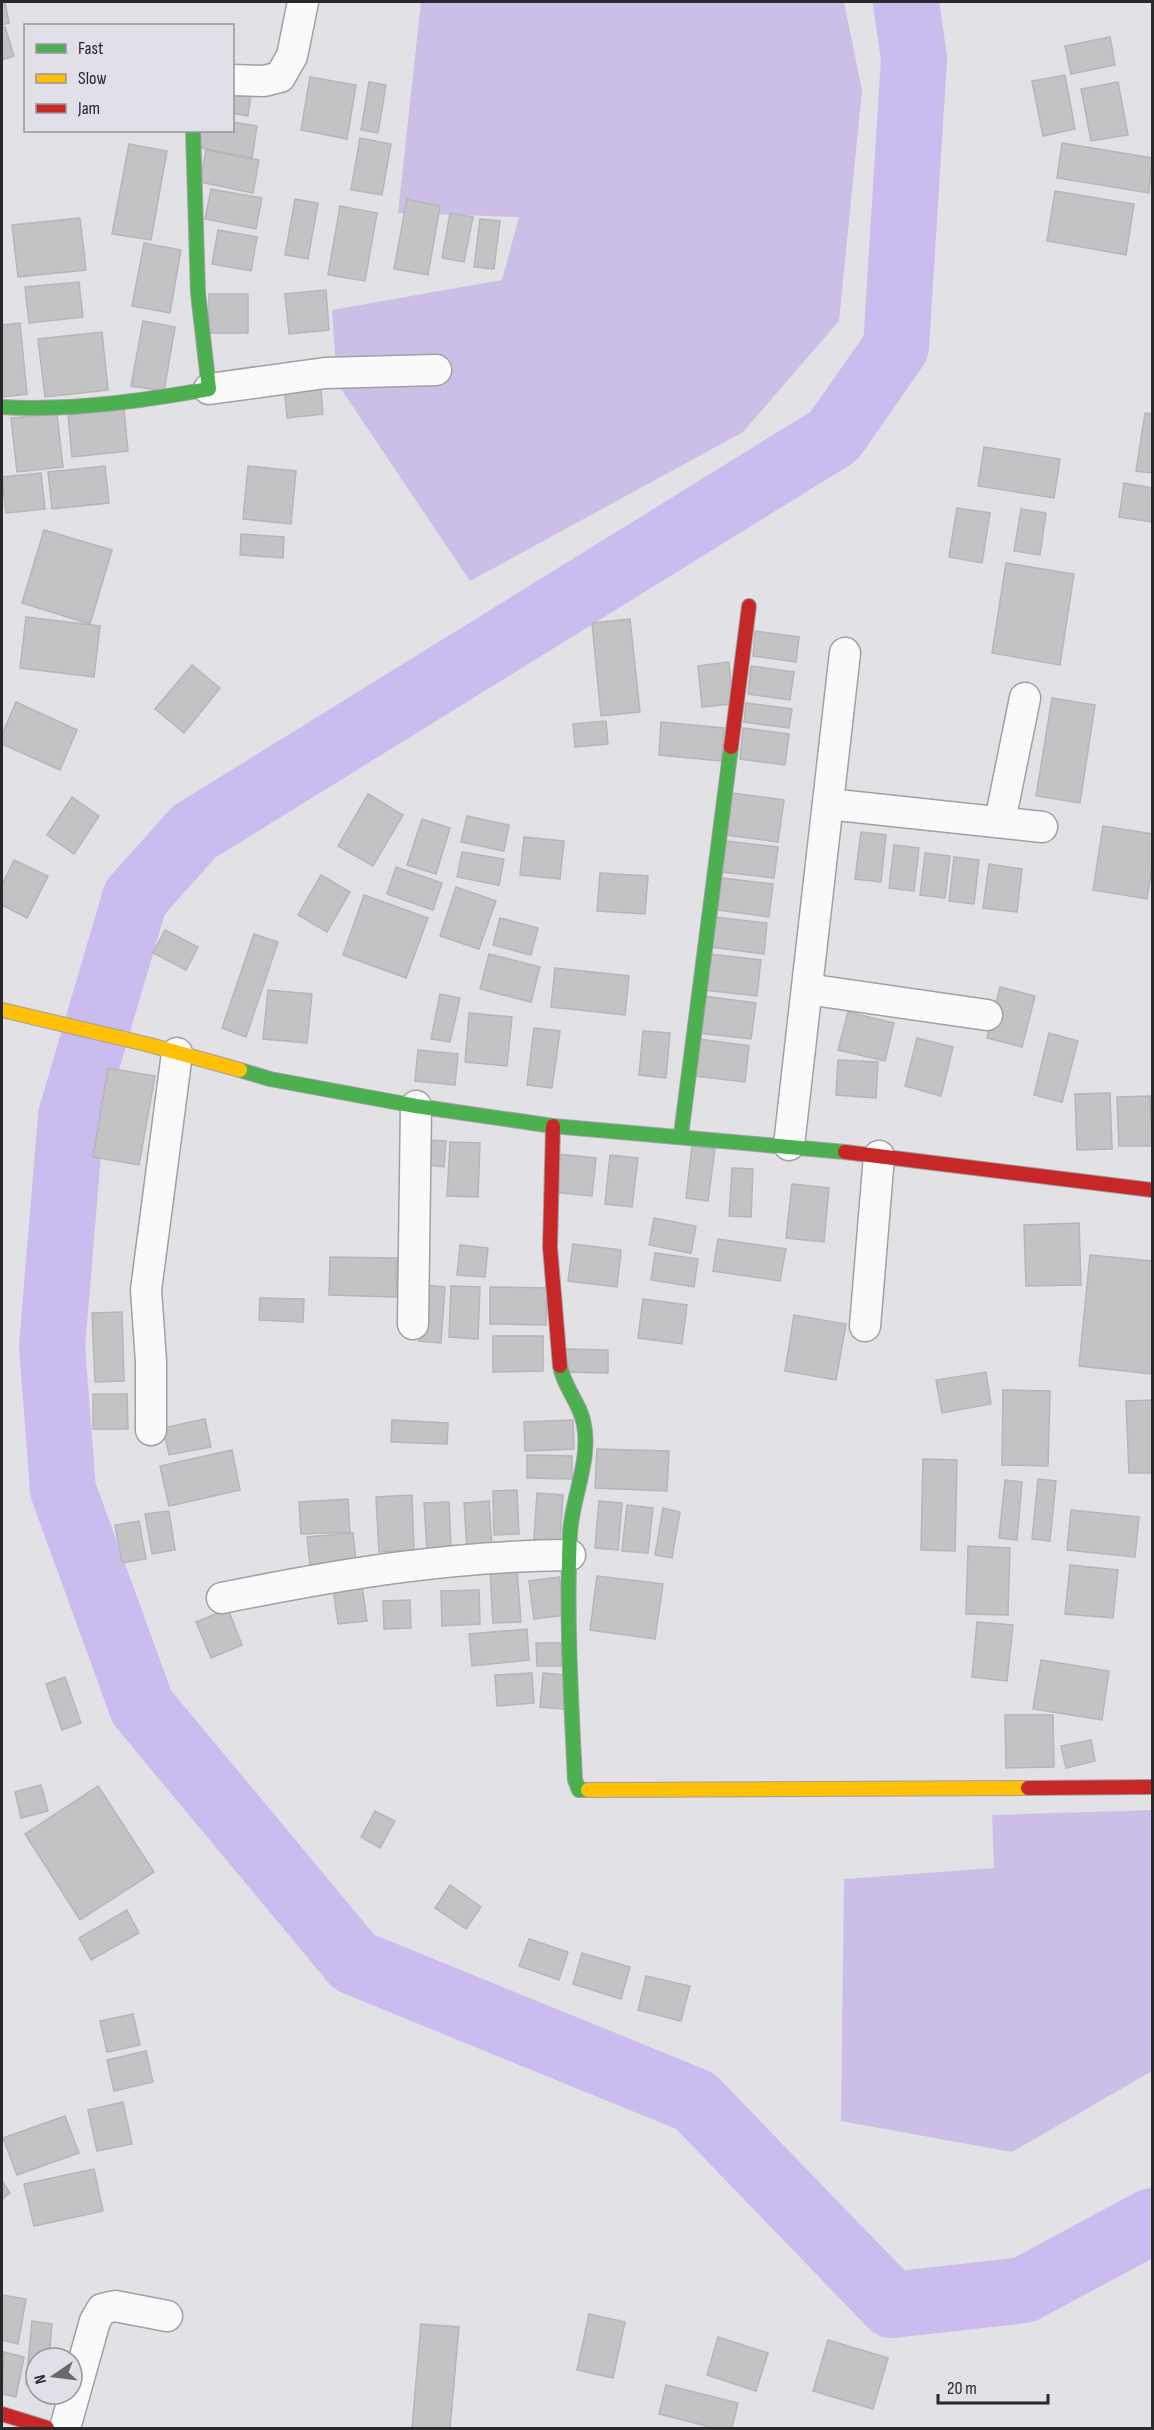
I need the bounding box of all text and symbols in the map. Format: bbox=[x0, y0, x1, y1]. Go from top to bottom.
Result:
legend bbox=[24, 24, 234, 132]
text: Fast bbox=[78, 38, 104, 59]
text: Slow bbox=[78, 68, 107, 89]
text: Jam bbox=[77, 98, 100, 119]
north arrow bbox=[24, 2346, 84, 2406]
scale bar bbox=[938, 2367, 1048, 2405]
text: N bbox=[31, 2373, 51, 2386]
text: 20 m bbox=[947, 2378, 977, 2399]

